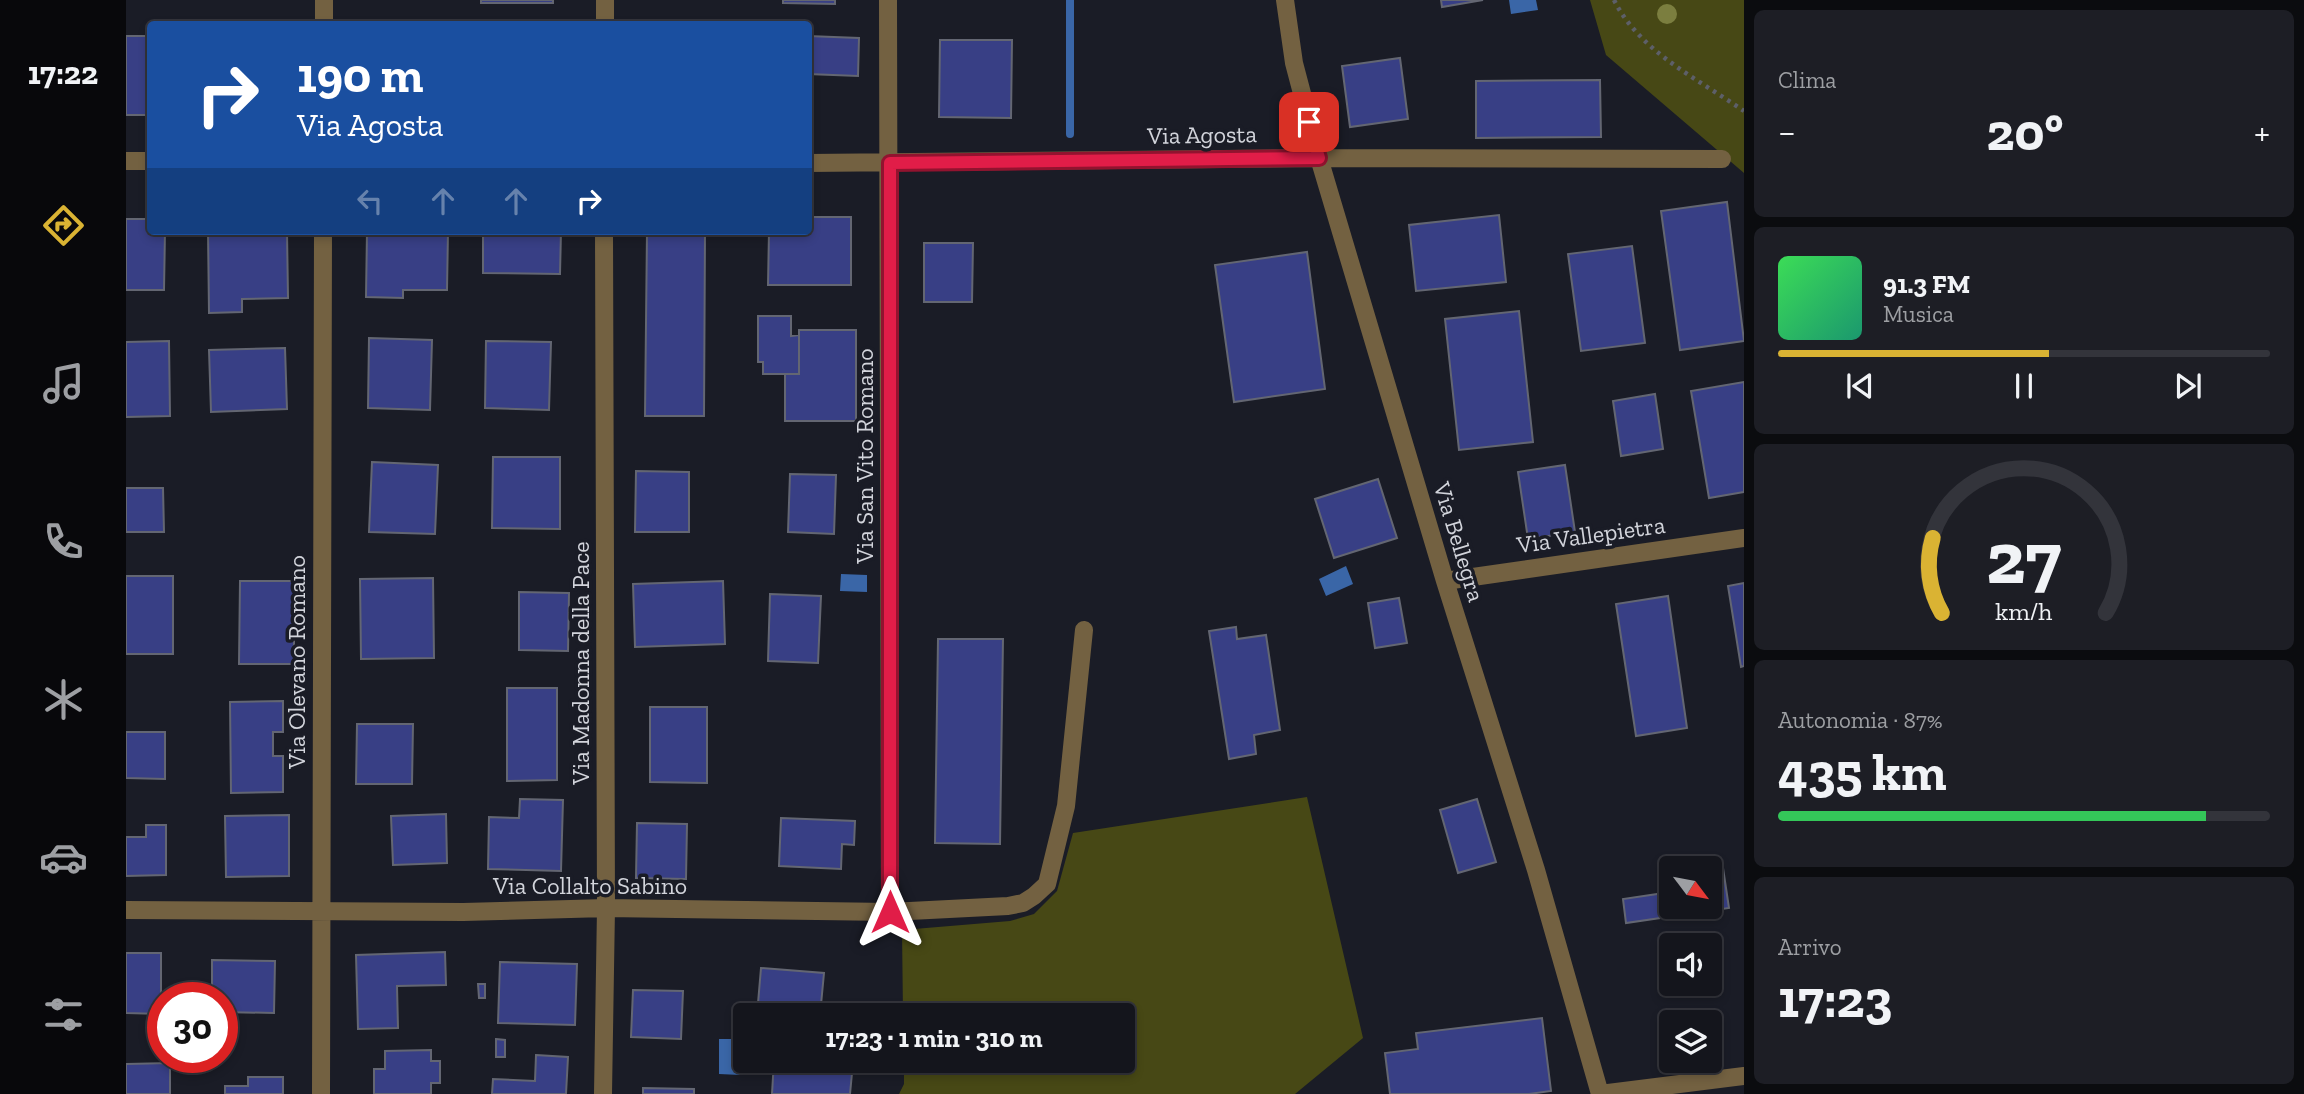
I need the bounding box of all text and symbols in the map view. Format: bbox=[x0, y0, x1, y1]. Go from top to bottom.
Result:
text: 190 m bbox=[297, 46, 423, 105]
icon: right bbox=[182, 49, 273, 140]
text: 17:22 bbox=[28, 54, 98, 92]
text: Clima bbox=[1778, 66, 1836, 94]
pin bbox=[1279, 92, 1339, 152]
text: 20° bbox=[1987, 101, 2063, 163]
icon: arrive bbox=[1290, 103, 1328, 141]
text: Via Agosta bbox=[297, 106, 443, 144]
text: − bbox=[1778, 109, 1796, 155]
text: + bbox=[2254, 109, 2270, 155]
street label: Via Agosta bbox=[1146, 119, 1258, 150]
icon: left bbox=[351, 182, 389, 220]
icon: ahead bbox=[424, 182, 462, 220]
icon: ahead bbox=[497, 182, 535, 220]
icon: right bbox=[570, 182, 608, 220]
icon: directions bbox=[39, 201, 88, 250]
text: 91.3 FM bbox=[1883, 268, 1970, 300]
text: Musica bbox=[1883, 300, 1954, 328]
street label: Via San Vito Romano bbox=[850, 348, 879, 565]
icon: music bbox=[39, 359, 88, 408]
icon: previous bbox=[1841, 367, 1879, 405]
icon: pause bbox=[2005, 367, 2043, 405]
icon: next bbox=[2169, 367, 2207, 405]
street label: Via Bellegra bbox=[1427, 478, 1492, 606]
street label: Via Vallepietra bbox=[1514, 510, 1667, 559]
text: 27 bbox=[1986, 514, 2062, 602]
icon: phone bbox=[39, 517, 88, 566]
street label: Via Madonna della Pace bbox=[566, 541, 595, 786]
street label: Via Olevano Romano bbox=[282, 555, 311, 770]
text: km/h bbox=[1995, 596, 2053, 626]
icon: climate bbox=[39, 675, 88, 724]
text: Autonomia · 87% bbox=[1778, 706, 1943, 734]
text: 435 km bbox=[1778, 741, 1947, 803]
icon: car bbox=[39, 833, 88, 882]
north arrow bbox=[1659, 856, 1722, 919]
map controls bbox=[1659, 856, 1722, 1073]
street label: Via Collalto Sabino bbox=[492, 871, 687, 900]
position arrow bbox=[853, 875, 927, 949]
button: sound bbox=[1659, 933, 1722, 996]
text: Arrivo bbox=[1778, 933, 1841, 961]
text: 17:23 bbox=[1778, 968, 1892, 1030]
speed limit sign: 30 bbox=[147, 982, 238, 1073]
icon: filters bbox=[39, 990, 88, 1039]
button: layers bbox=[1659, 1010, 1722, 1073]
text: 17:23 · 1 min · 310 m bbox=[826, 1022, 1042, 1054]

